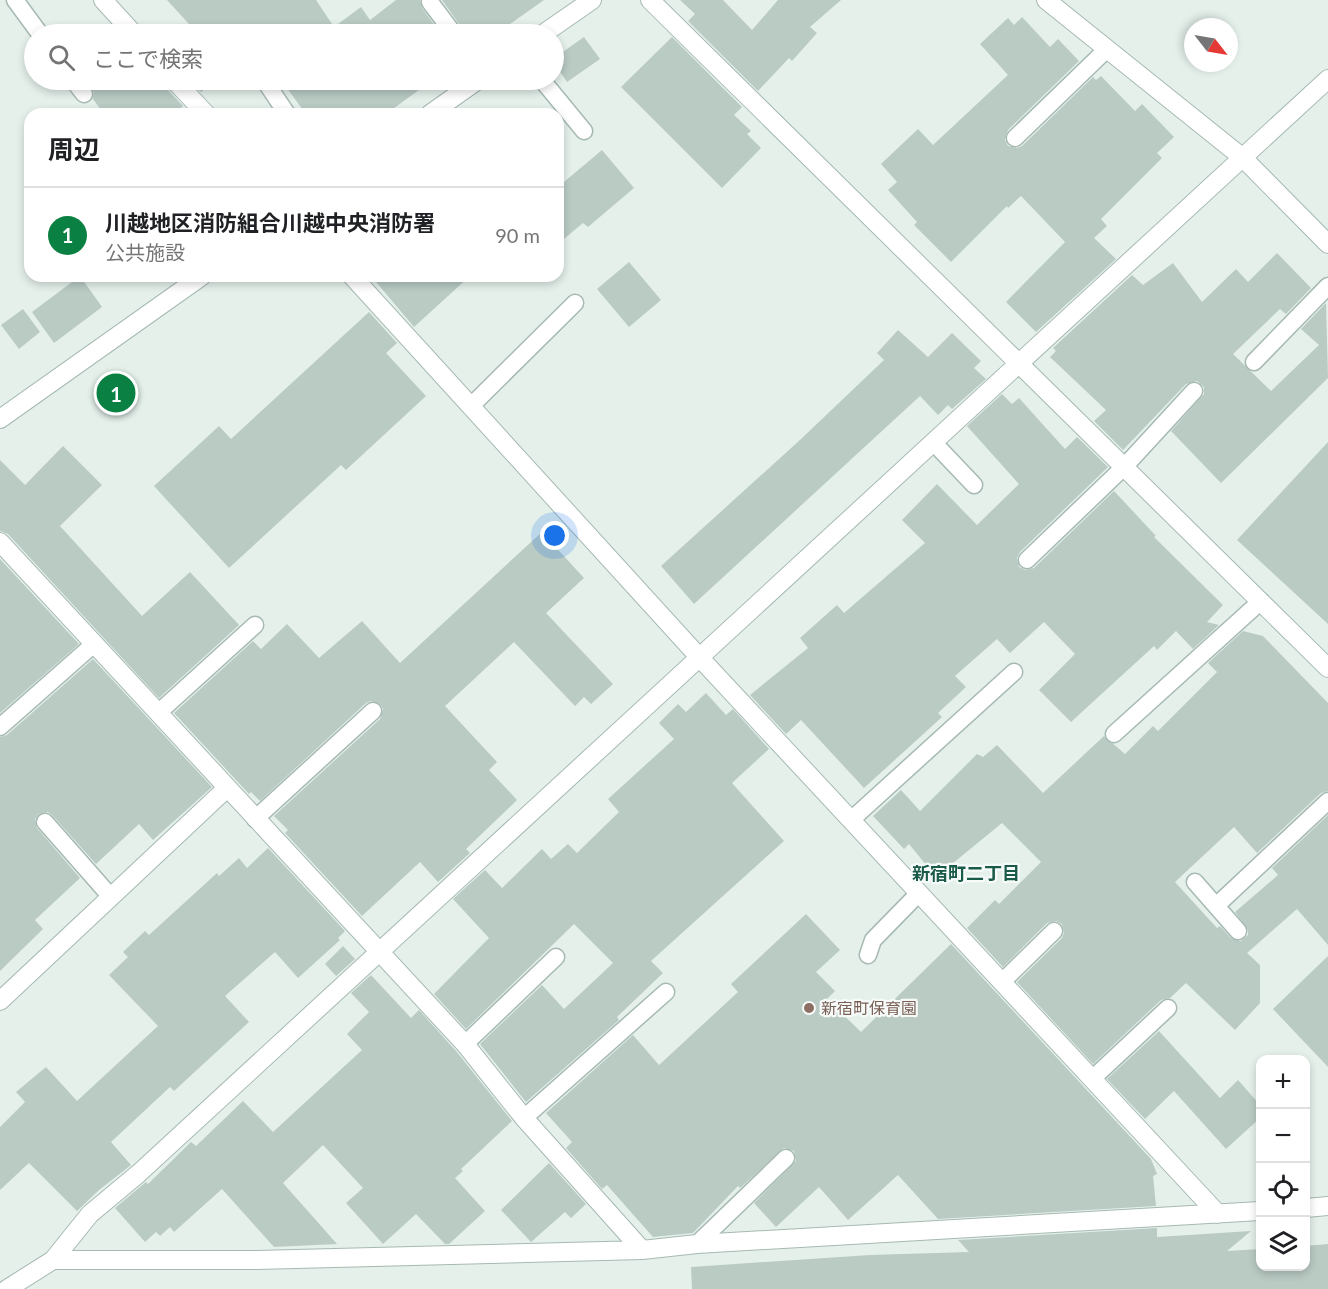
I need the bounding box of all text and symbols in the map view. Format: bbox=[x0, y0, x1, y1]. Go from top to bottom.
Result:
north arrow bbox=[1184, 18, 1238, 72]
search box bbox=[24, 24, 564, 90]
icon: search bbox=[45, 41, 78, 74]
text: ここで検索 bbox=[93, 45, 203, 72]
text: 周辺 bbox=[48, 133, 100, 165]
text: 川越地区消防組合川越中央消防署 bbox=[105, 209, 435, 236]
text: 1 bbox=[62, 223, 73, 247]
text: 90 m bbox=[495, 223, 540, 247]
text: 公共施設 bbox=[105, 240, 185, 264]
pin: 1 bbox=[96, 370, 136, 416]
your location bbox=[540, 521, 569, 550]
district label: 新宿町二丁目 bbox=[912, 862, 1020, 884]
place label: 新宿町保育園 bbox=[821, 998, 917, 1017]
marker: 新宿町保育園 bbox=[802, 1001, 816, 1015]
map controls bbox=[1256, 1055, 1310, 1271]
button: + bbox=[1256, 1055, 1310, 1109]
button: − bbox=[1256, 1109, 1310, 1163]
button: locate bbox=[1256, 1163, 1310, 1217]
button: layers bbox=[1256, 1217, 1310, 1271]

